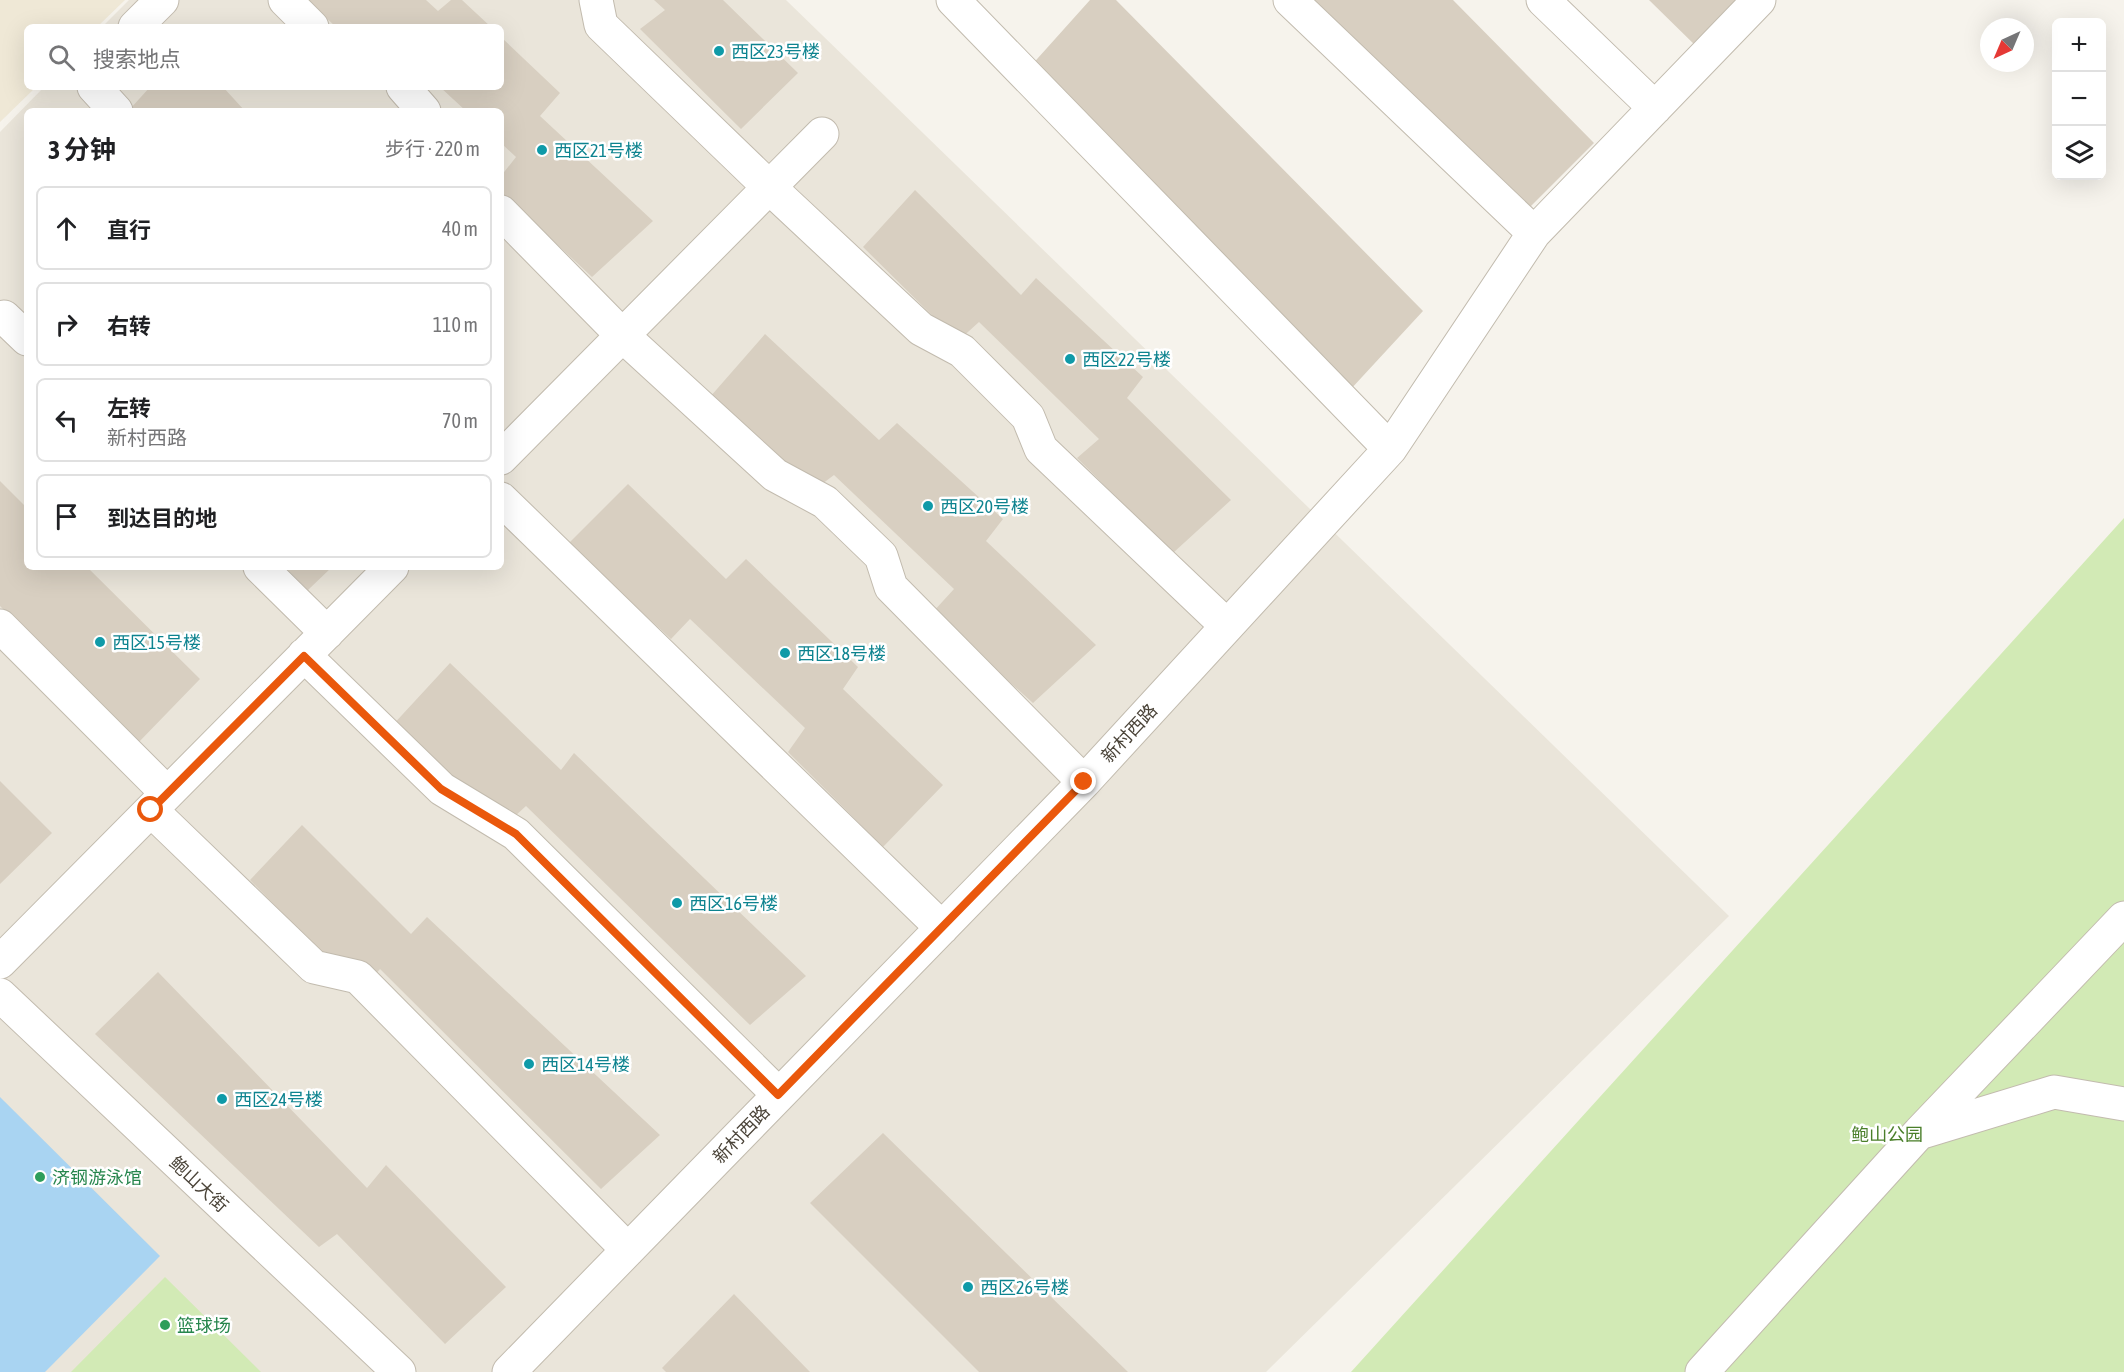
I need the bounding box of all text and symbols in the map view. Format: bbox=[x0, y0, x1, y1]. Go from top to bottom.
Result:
north arrow bbox=[1980, 18, 2034, 72]
map controls bbox=[2052, 18, 2106, 180]
button: + bbox=[2052, 18, 2106, 72]
search box bbox=[24, 24, 504, 90]
icon: search bbox=[45, 41, 78, 74]
place label: 西区23号楼 bbox=[731, 41, 820, 62]
marker: 西区23号楼 bbox=[712, 44, 726, 58]
text: 搜索地点 bbox=[93, 46, 181, 72]
button: − bbox=[2052, 72, 2106, 126]
button: layers bbox=[2052, 126, 2106, 180]
text: 3 分钟 bbox=[48, 135, 116, 165]
text: 步行 · 220 m bbox=[385, 137, 480, 160]
place label: 西区21号楼 bbox=[554, 140, 643, 161]
marker: 西区21号楼 bbox=[535, 143, 549, 157]
icon: ahead bbox=[50, 212, 83, 245]
text: 直行 bbox=[107, 217, 151, 243]
text: 40 m bbox=[442, 217, 478, 240]
icon: right bbox=[50, 308, 83, 341]
text: 右转 bbox=[107, 313, 151, 339]
text: 110 m bbox=[433, 313, 478, 336]
place label: 西区22号楼 bbox=[1082, 349, 1171, 370]
marker: 西区22号楼 bbox=[1063, 352, 1077, 366]
text: 左转 bbox=[107, 395, 151, 421]
icon: left bbox=[50, 404, 83, 437]
text: 70 m bbox=[442, 409, 478, 432]
text: 新村西路 bbox=[107, 426, 187, 449]
place label: 西区20号楼 bbox=[940, 496, 1029, 517]
marker: 西区20号楼 bbox=[921, 499, 935, 513]
icon: arrive bbox=[50, 500, 83, 533]
text: 到达目的地 bbox=[107, 505, 217, 531]
place label: 西区15号楼 bbox=[112, 632, 201, 653]
marker: 西区15号楼 bbox=[93, 635, 107, 649]
place label: 西区18号楼 bbox=[797, 643, 886, 664]
marker: 西区18号楼 bbox=[778, 646, 792, 660]
street label: 新村西路 bbox=[1097, 700, 1161, 766]
route end bbox=[1070, 768, 1096, 794]
route start bbox=[137, 796, 163, 822]
place label: 西区16号楼 bbox=[689, 893, 778, 914]
marker: 西区16号楼 bbox=[670, 896, 684, 910]
place label: 西区14号楼 bbox=[541, 1054, 630, 1075]
marker: 西区14号楼 bbox=[522, 1057, 536, 1071]
place label: 西区24号楼 bbox=[234, 1089, 323, 1110]
marker: 西区24号楼 bbox=[215, 1092, 229, 1106]
street label: 新村西路 bbox=[708, 1101, 774, 1167]
park label: 鲍山公园 bbox=[1851, 1124, 1923, 1145]
street label: 鲍山大街 bbox=[166, 1152, 232, 1216]
place label: 济钢游泳馆 bbox=[52, 1167, 142, 1188]
marker: 济钢游泳馆 bbox=[33, 1170, 47, 1184]
place label: 西区26号楼 bbox=[980, 1277, 1069, 1298]
marker: 西区26号楼 bbox=[961, 1280, 975, 1294]
place label: 篮球场 bbox=[177, 1315, 231, 1336]
marker: 篮球场 bbox=[158, 1318, 172, 1332]

